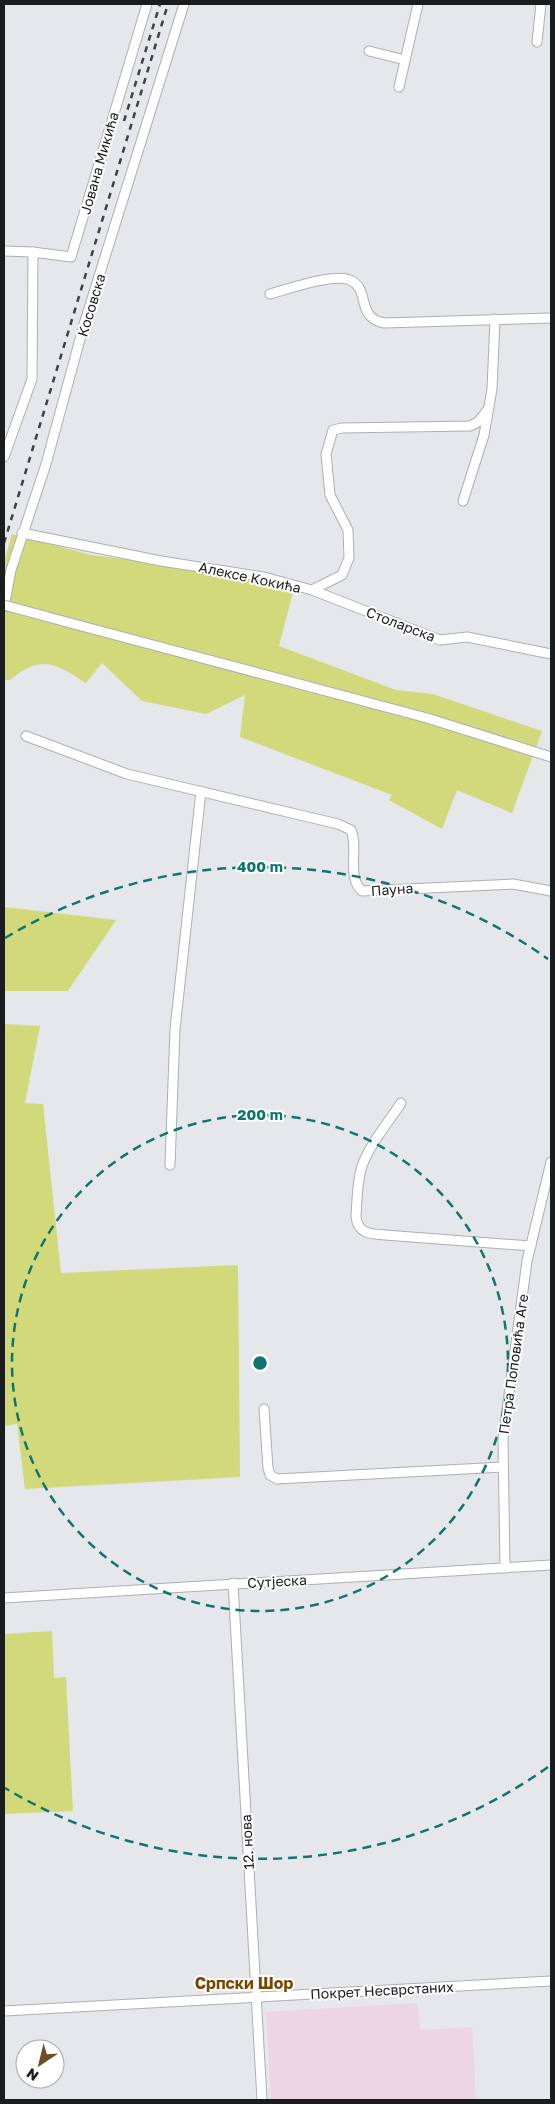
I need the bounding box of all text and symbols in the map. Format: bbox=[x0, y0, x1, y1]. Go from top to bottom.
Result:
street label: Јована Микића bbox=[76, 110, 122, 216]
street label: Косовска bbox=[73, 271, 109, 339]
street label: Алексе Кокића bbox=[197, 558, 303, 596]
street label: Столарска bbox=[364, 603, 438, 645]
text: 400 m bbox=[237, 857, 283, 875]
street label: Пауна bbox=[370, 879, 414, 899]
text: 200 m bbox=[237, 1105, 283, 1123]
street label: Петра Поповића Аге bbox=[495, 1293, 531, 1435]
centre of rings bbox=[251, 1354, 269, 1372]
street label: Сутјеска bbox=[247, 1571, 307, 1591]
street label: 12. нова bbox=[237, 1814, 257, 1870]
district label: Српски Шор bbox=[195, 1973, 293, 1993]
street label: Покрет Несврстаних bbox=[310, 1978, 454, 2002]
north arrow bbox=[15, 2039, 65, 2089]
text: N bbox=[23, 2065, 41, 2085]

